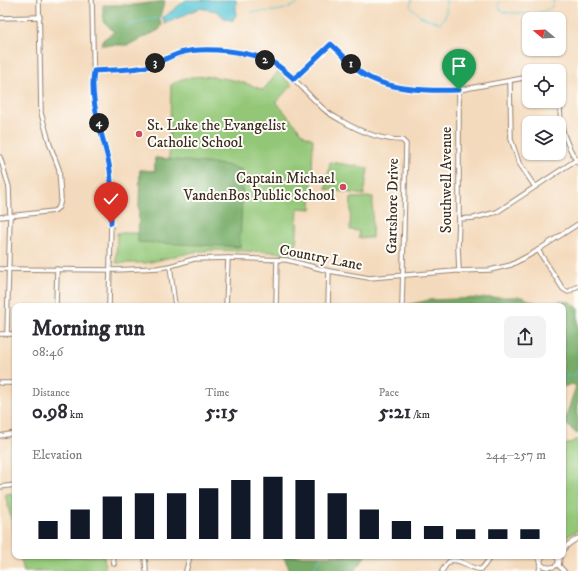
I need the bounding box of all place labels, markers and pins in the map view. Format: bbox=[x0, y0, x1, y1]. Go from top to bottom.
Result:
pin bbox=[442, 49, 476, 90]
pin: 2 bbox=[255, 50, 275, 70]
pin: 3 bbox=[145, 53, 165, 73]
pin: 1 bbox=[341, 54, 361, 74]
pin: 4 bbox=[89, 113, 109, 133]
place label: St. Luke the Evangelist Catholic School bbox=[147, 116, 286, 152]
marker: St. Luke the Evangelist Catholic School bbox=[134, 129, 144, 139]
place label: Captain Michael VandenBos Public School bbox=[183, 169, 335, 205]
pin bbox=[94, 182, 128, 223]
marker: Captain Michael VandenBos Public School bbox=[338, 182, 348, 192]

